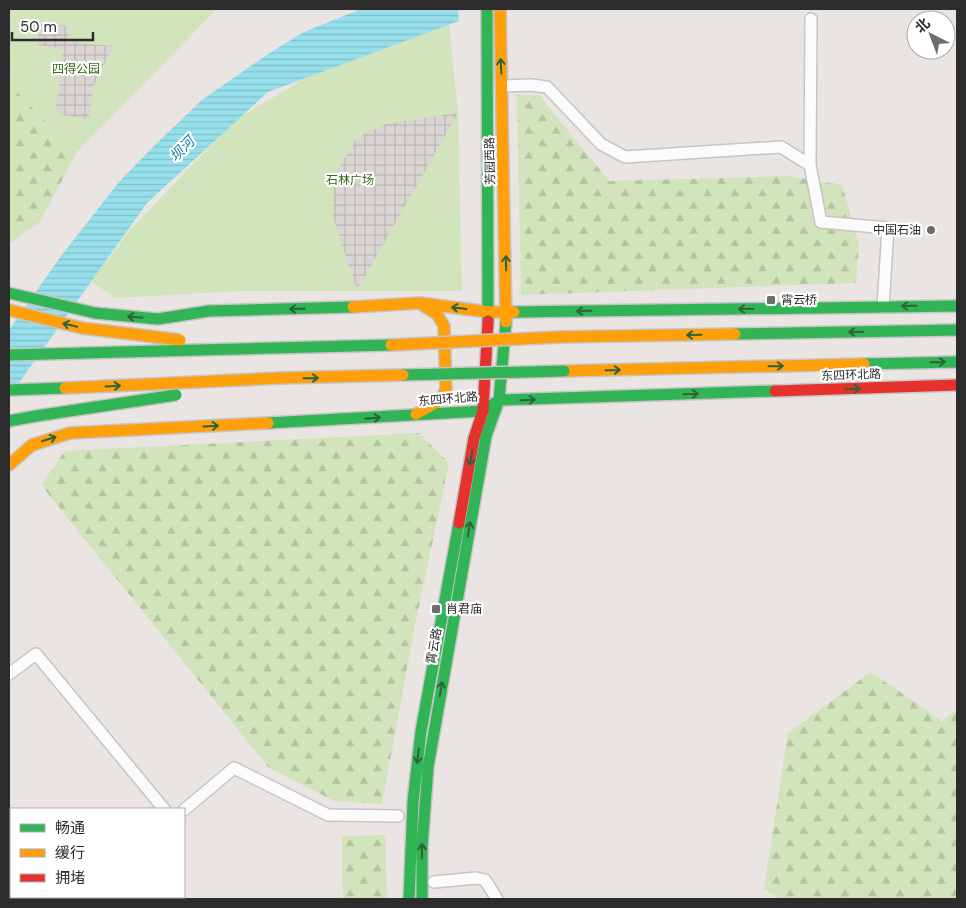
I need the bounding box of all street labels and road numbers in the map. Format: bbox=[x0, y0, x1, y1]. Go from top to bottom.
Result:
street label: 芳园西路 bbox=[482, 137, 498, 185]
street label: 东四环北路 bbox=[821, 366, 881, 384]
street label: 东四环北路 bbox=[417, 388, 479, 410]
street label: 霄云路 bbox=[423, 627, 445, 665]

